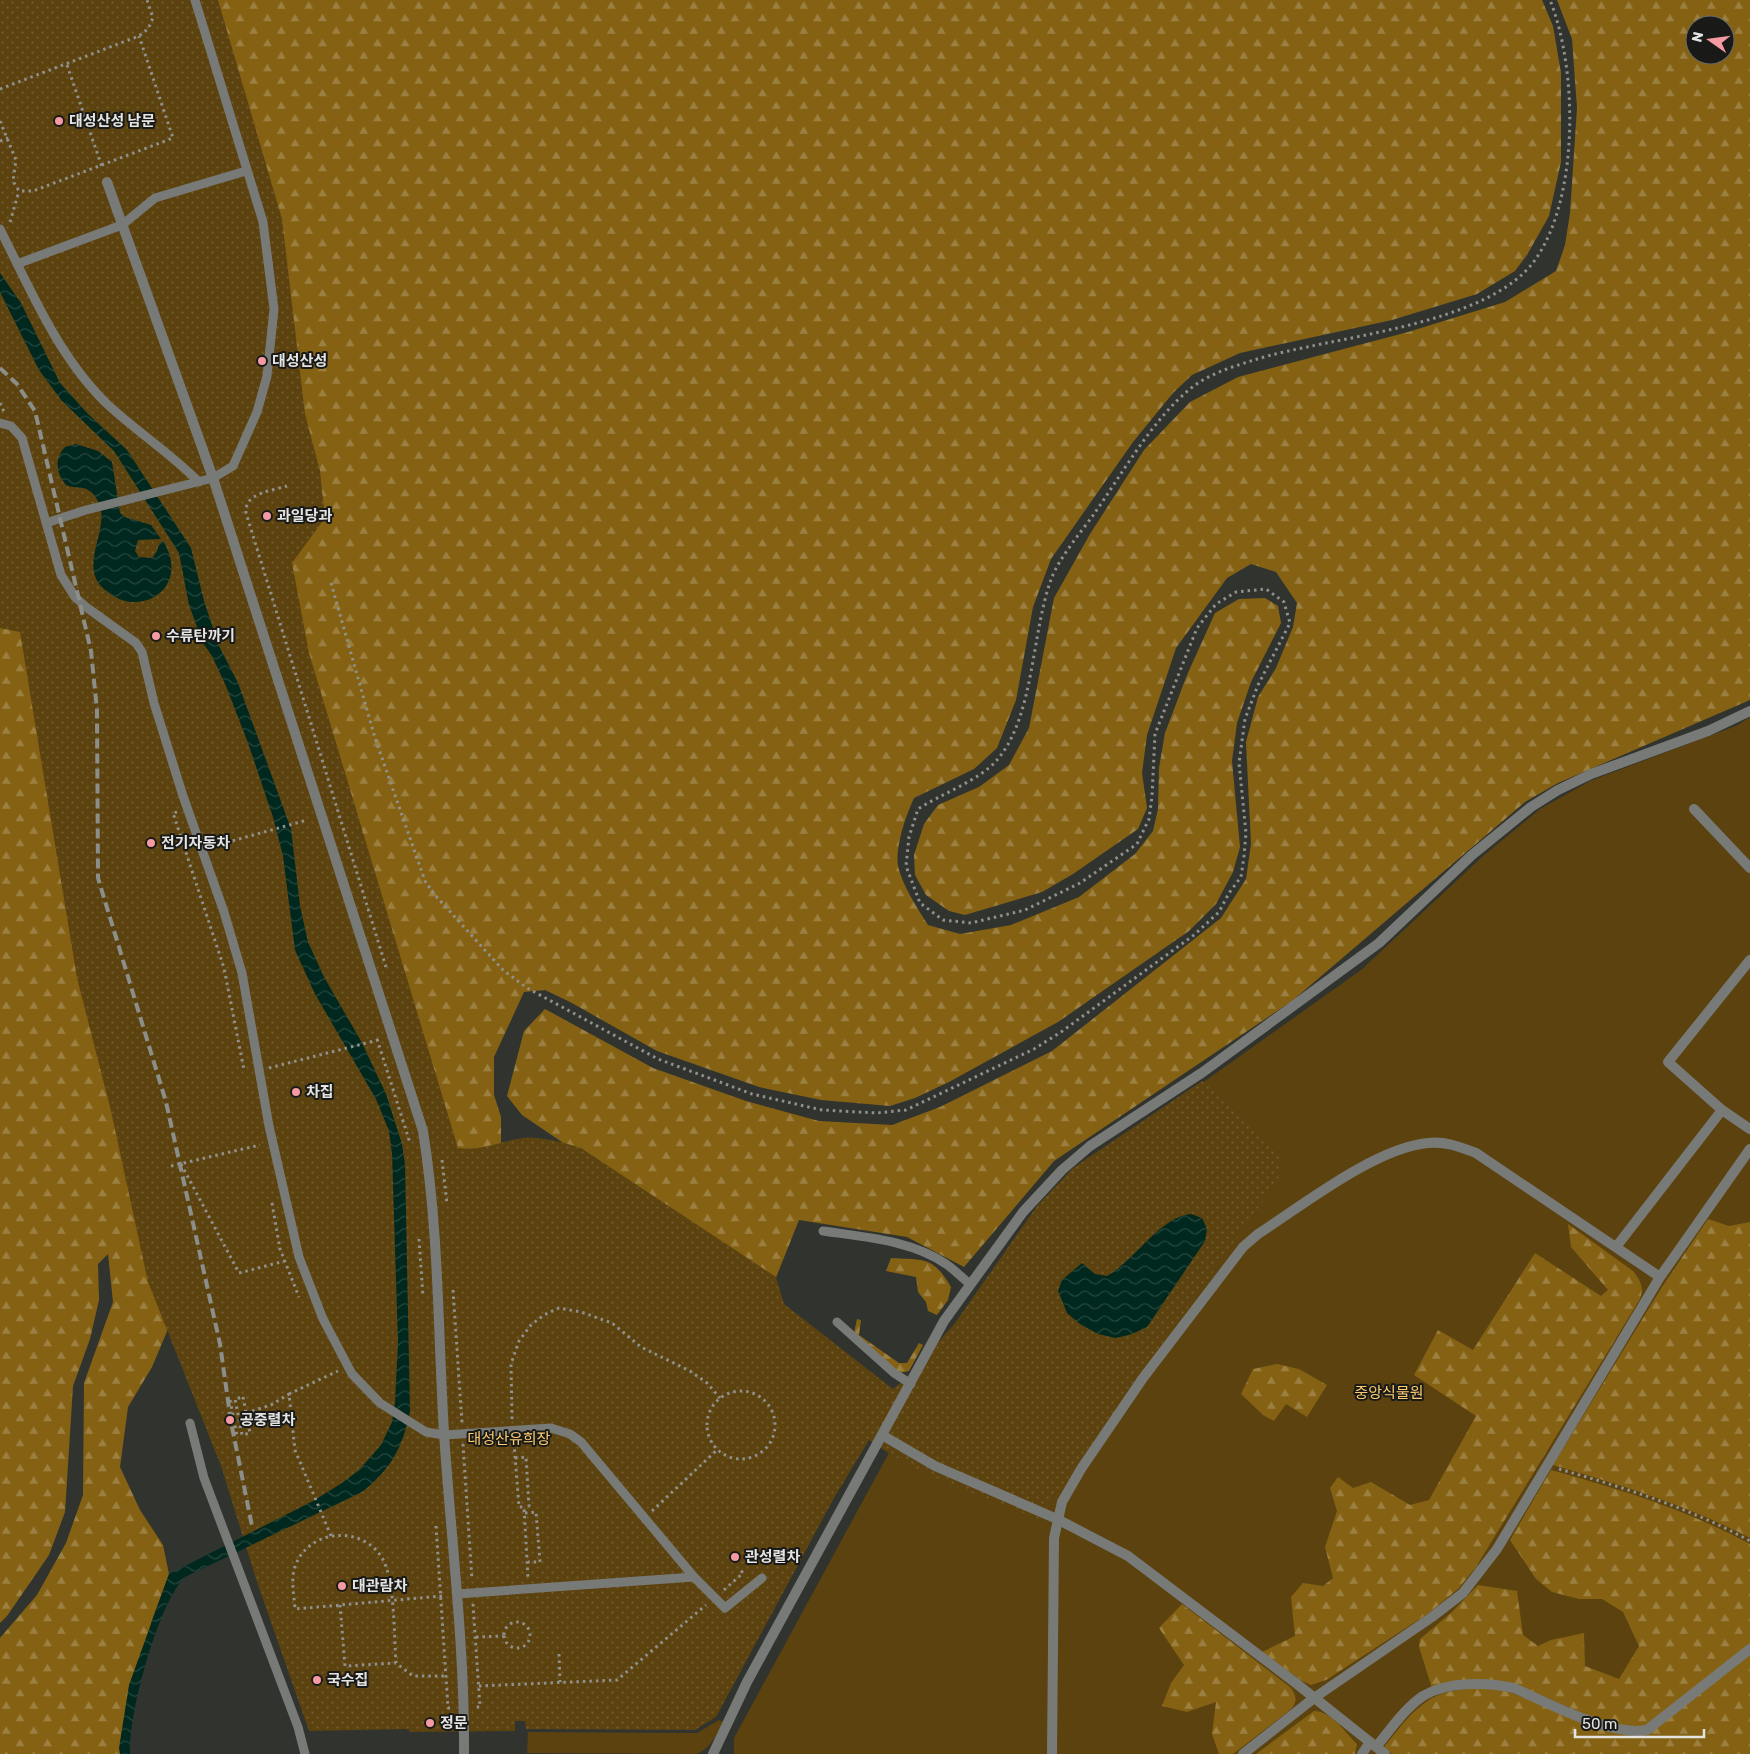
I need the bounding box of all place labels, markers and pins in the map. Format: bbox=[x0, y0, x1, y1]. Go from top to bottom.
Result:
place label: 대성산성 남문 bbox=[69, 112, 155, 130]
marker: 대성산성 남문 bbox=[53, 115, 65, 127]
place label: 대성산성 bbox=[272, 352, 327, 370]
marker: 대성산성 bbox=[256, 355, 268, 367]
place label: 과일당과 bbox=[277, 507, 332, 525]
marker: 과일당과 bbox=[261, 510, 273, 522]
place label: 수류탄까기 bbox=[166, 627, 235, 645]
marker: 수류탄까기 bbox=[150, 630, 162, 642]
place label: 전기자동차 bbox=[161, 834, 230, 852]
marker: 전기자동차 bbox=[145, 837, 157, 849]
place label: 차집 bbox=[306, 1083, 334, 1101]
marker: 차집 bbox=[290, 1086, 302, 1098]
place label: 공중렬차 bbox=[240, 1411, 295, 1429]
marker: 공중렬차 bbox=[224, 1414, 236, 1426]
place label: 관성렬차 bbox=[745, 1548, 800, 1566]
marker: 관성렬차 bbox=[729, 1551, 741, 1563]
place label: 대관람차 bbox=[352, 1577, 407, 1595]
marker: 대관람차 bbox=[336, 1580, 348, 1592]
place label: 국수집 bbox=[327, 1671, 368, 1689]
marker: 국수집 bbox=[311, 1674, 323, 1686]
place label: 정문 bbox=[440, 1714, 468, 1732]
marker: 정문 bbox=[424, 1717, 436, 1729]

